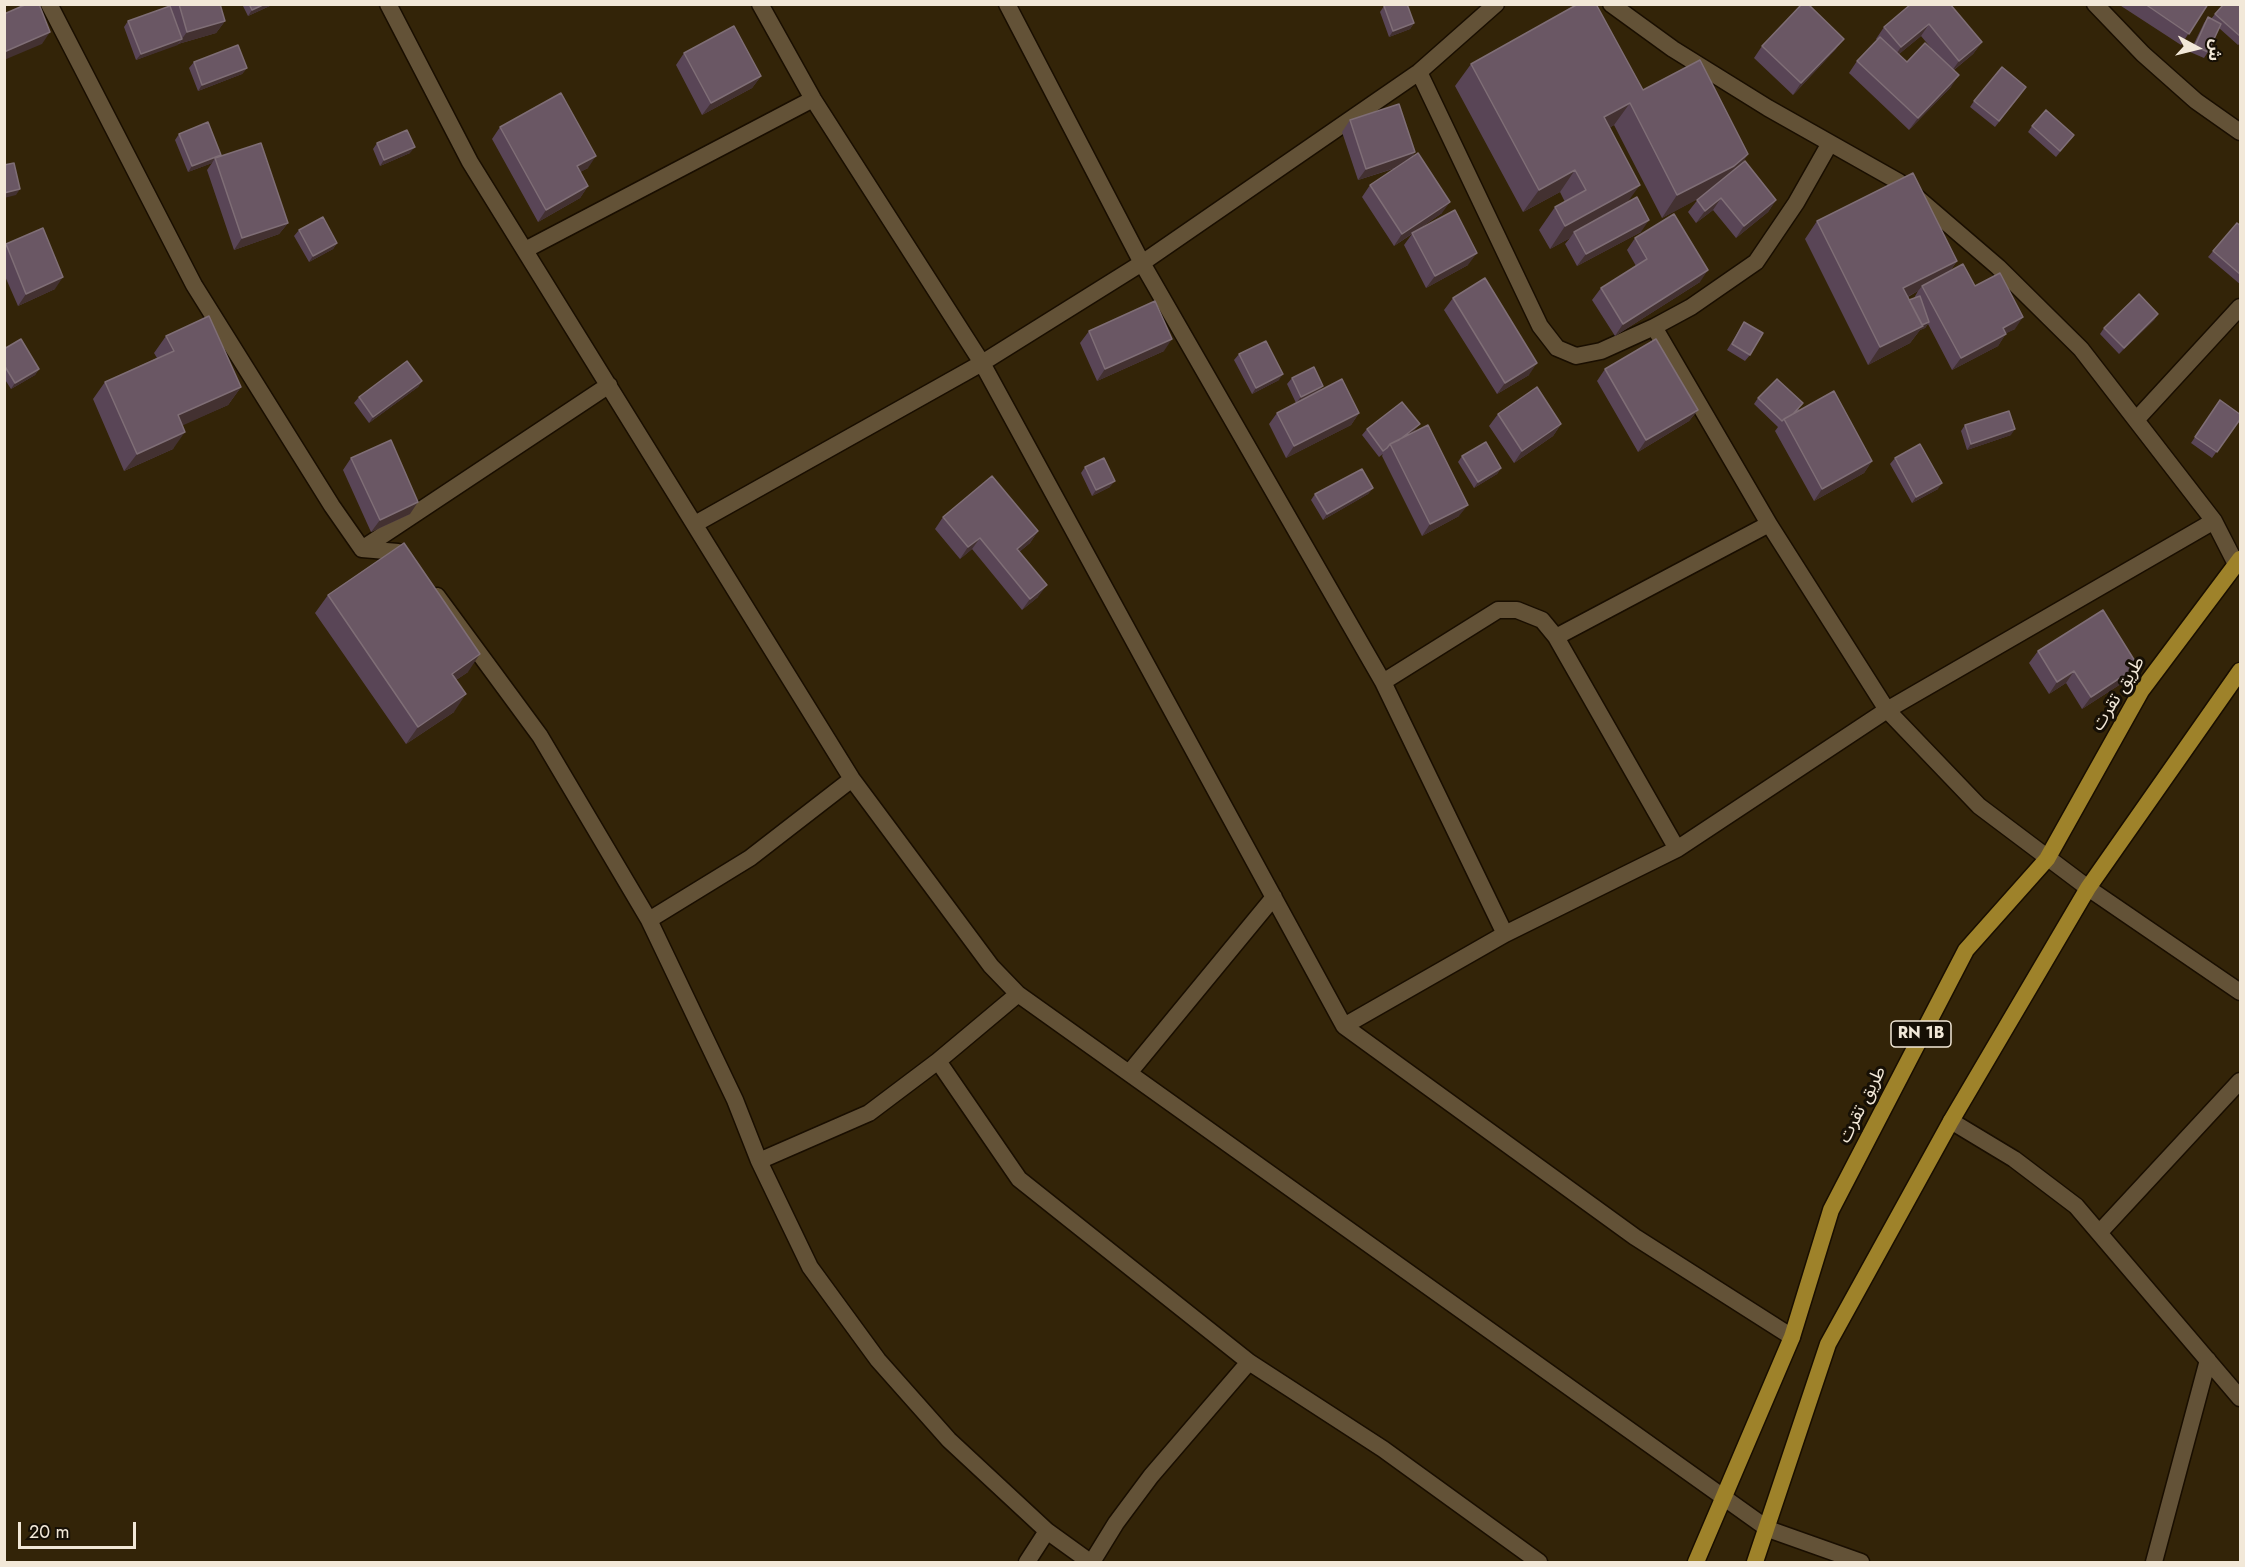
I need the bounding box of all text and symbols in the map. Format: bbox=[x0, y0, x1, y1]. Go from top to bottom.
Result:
north arrow bbox=[2167, 18, 2227, 78]
text: ش bbox=[2203, 38, 2228, 63]
street label: طريق تقرت bbox=[2088, 653, 2150, 735]
road number: RN 1B bbox=[1891, 1021, 1951, 1047]
street label: طريق تقرت bbox=[1834, 1063, 1892, 1147]
scale bar bbox=[21, 1510, 140, 1548]
text: 20 m bbox=[29, 1519, 69, 1545]

